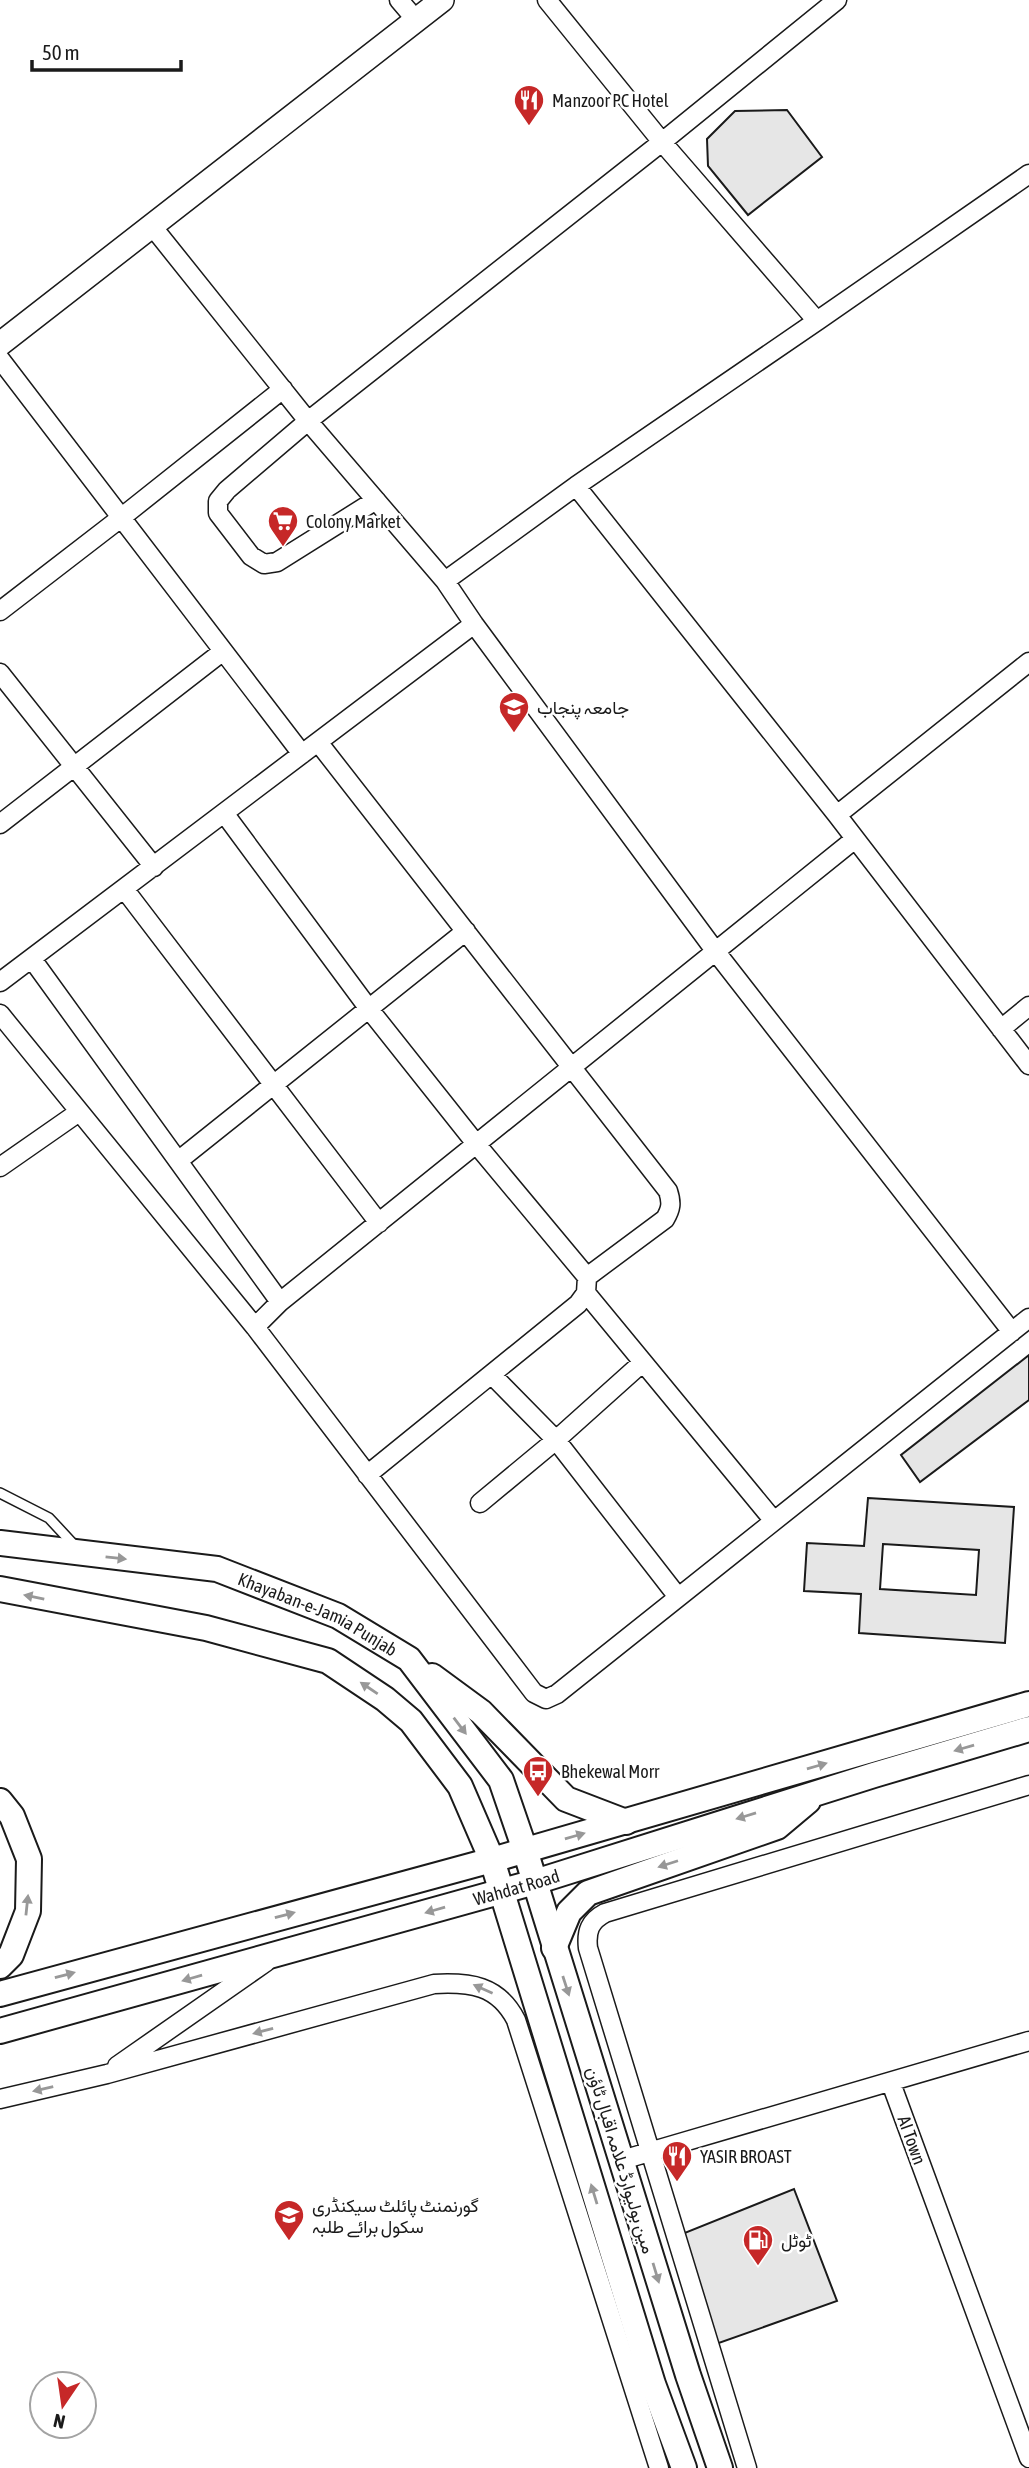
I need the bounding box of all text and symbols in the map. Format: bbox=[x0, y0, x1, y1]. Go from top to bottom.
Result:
scale bar bbox=[32, 28, 180, 72]
text: 50 m bbox=[42, 40, 80, 64]
restaurant icon: Manzoor PC Hotel bbox=[512, 83, 546, 127]
place label: Manzoor PC Hotel bbox=[552, 90, 669, 111]
supermarket icon: Colony Market bbox=[266, 504, 300, 548]
place label: Colony Market bbox=[306, 511, 401, 532]
school or university icon: جامعہ پنجاب bbox=[497, 690, 531, 734]
place label: جامعہ پنجاب bbox=[537, 697, 629, 720]
one-way arrow bbox=[105, 1552, 127, 1563]
street label: Khayaban-e-Jamia Punjab bbox=[235, 1568, 401, 1660]
one-way arrow bbox=[23, 1591, 45, 1602]
one-way arrow bbox=[360, 1681, 378, 1695]
one-way arrow bbox=[453, 1717, 467, 1735]
one-way arrow bbox=[953, 1744, 974, 1754]
bus stop icon: Bhekewal Morr bbox=[521, 1754, 555, 1798]
one-way arrow bbox=[807, 1760, 828, 1770]
place label: Bhekewal Morr bbox=[561, 1761, 660, 1782]
one-way arrow bbox=[736, 1811, 757, 1821]
one-way arrow bbox=[565, 1830, 587, 1841]
one-way arrow bbox=[658, 1859, 679, 1870]
street label: Wahdat Road bbox=[471, 1864, 562, 1909]
one-way arrow bbox=[22, 1894, 33, 1916]
one-way arrow bbox=[424, 1905, 445, 1915]
one-way arrow bbox=[274, 1909, 296, 1920]
one-way arrow bbox=[55, 1969, 76, 1979]
one-way arrow bbox=[181, 1973, 203, 1984]
one-way arrow bbox=[561, 1975, 571, 1996]
one-way arrow bbox=[473, 1983, 493, 1995]
one-way arrow bbox=[252, 2026, 274, 2037]
street label: مین بولیوارڈ علامہ اقبال ٹاؤن bbox=[582, 2064, 659, 2256]
one-way arrow bbox=[32, 2084, 54, 2095]
street label: AI Town bbox=[894, 2113, 930, 2167]
restaurant icon: YASIR BROAST bbox=[660, 2139, 694, 2183]
place label: YASIR BROAST bbox=[700, 2146, 792, 2167]
one-way arrow bbox=[588, 2183, 598, 2204]
place label: گورنمنٹ پائلٹ سیکنڈری سکول برائے طلبہ bbox=[312, 2195, 479, 2238]
school or university icon: گورنمنٹ پائلٹ سیکنڈری سکول برائے طلبہ bbox=[272, 2198, 306, 2242]
fuel station icon: ٹوٹل bbox=[741, 2223, 775, 2267]
place label: ٹوٹل bbox=[781, 2230, 812, 2252]
one-way arrow bbox=[652, 2262, 662, 2283]
north arrow bbox=[28, 2370, 98, 2440]
text: N bbox=[51, 2410, 67, 2434]

